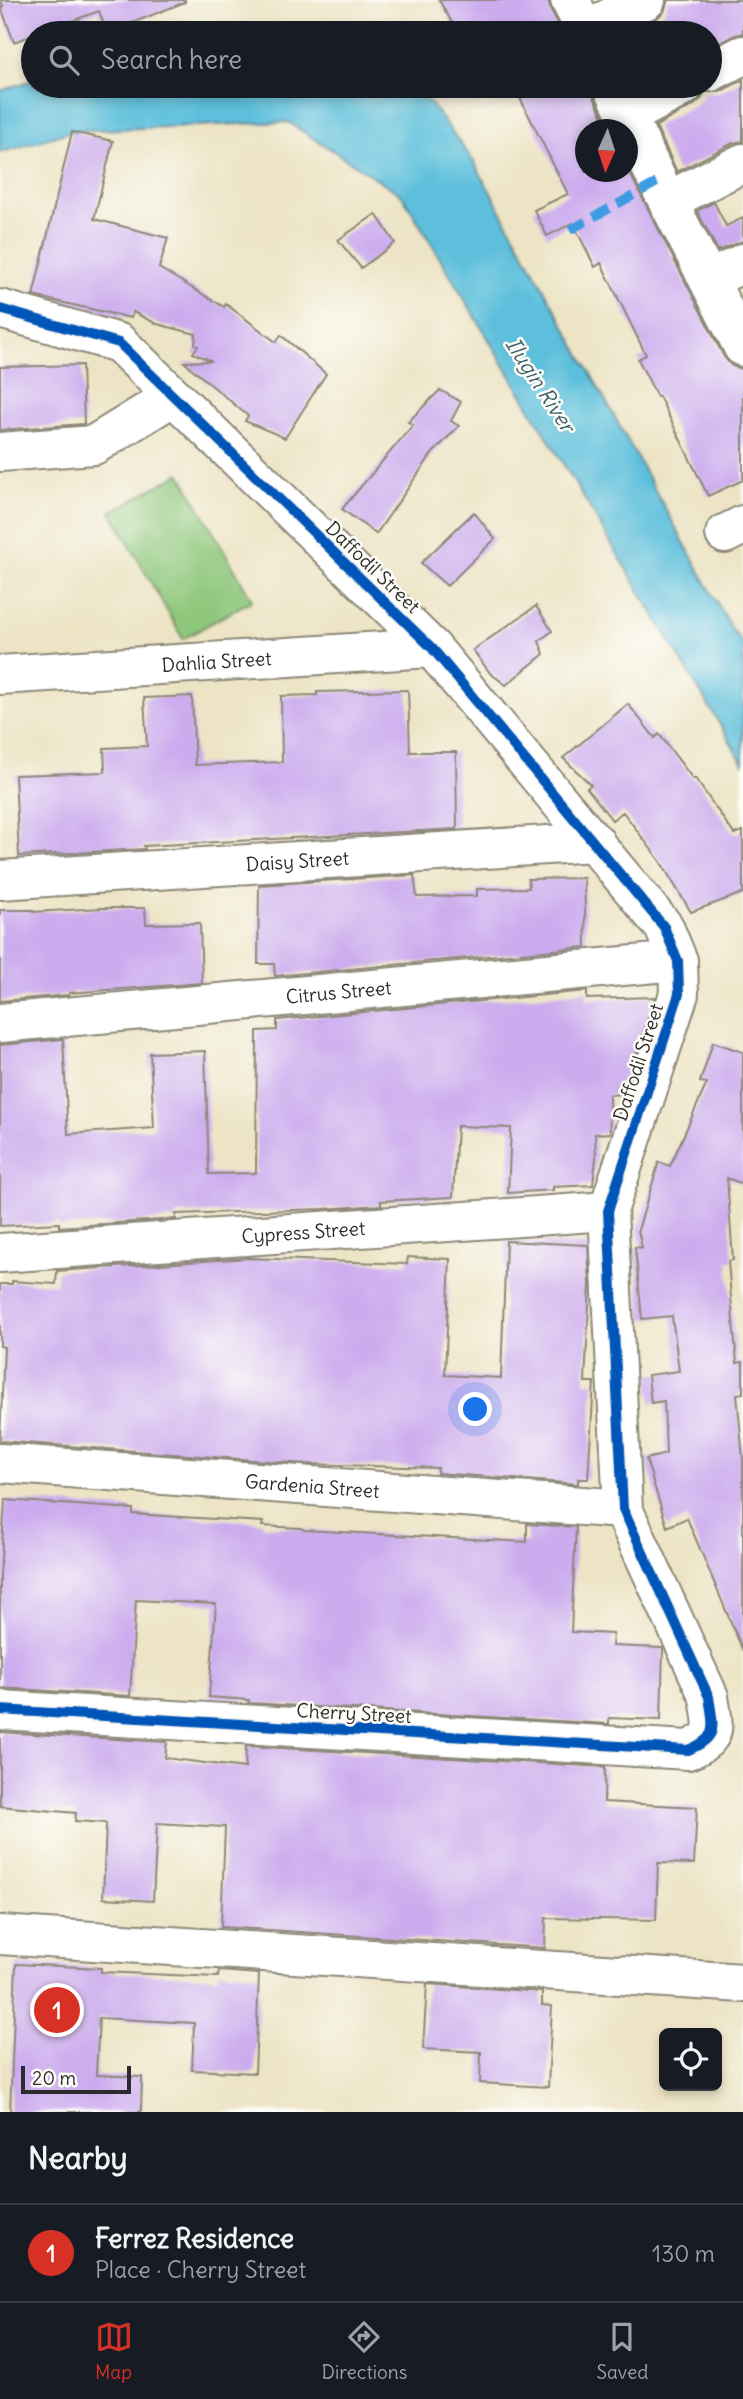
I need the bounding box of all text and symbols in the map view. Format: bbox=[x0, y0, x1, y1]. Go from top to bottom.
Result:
search box bbox=[21, 21, 722, 98]
icon: search bbox=[45, 41, 83, 79]
text: Search here bbox=[101, 43, 242, 76]
north arrow bbox=[575, 119, 638, 182]
water label: Ilugin River bbox=[500, 332, 582, 439]
street label: Daffodil Street bbox=[321, 516, 425, 618]
street label: Dahlia Street bbox=[161, 646, 272, 677]
street label: Daisy Street bbox=[245, 846, 350, 876]
street label: Citrus Street bbox=[285, 975, 392, 1009]
street label: Daffodil Street bbox=[608, 1000, 668, 1124]
street label: Cypress Street bbox=[241, 1216, 366, 1248]
your location bbox=[458, 1392, 492, 1426]
street label: Gardenia Street bbox=[244, 1469, 380, 1503]
street label: Cherry Street bbox=[296, 1698, 412, 1728]
pin: 1 bbox=[34, 1984, 80, 2036]
map controls bbox=[659, 2028, 722, 2091]
button: locate bbox=[659, 2028, 722, 2091]
scale bar bbox=[21, 2063, 131, 2095]
text: 20 m bbox=[32, 2066, 76, 2090]
text: Nearby bbox=[28, 2139, 128, 2177]
text: Ferrez Residence bbox=[95, 2222, 294, 2255]
text: 1 bbox=[46, 2239, 56, 2268]
text: 130 m bbox=[652, 2239, 715, 2268]
text: Place · Cherry Street bbox=[95, 2255, 306, 2284]
tab: Map bbox=[95, 2318, 133, 2384]
tab: Directions bbox=[322, 2318, 407, 2384]
tab: Saved bbox=[596, 2318, 648, 2384]

